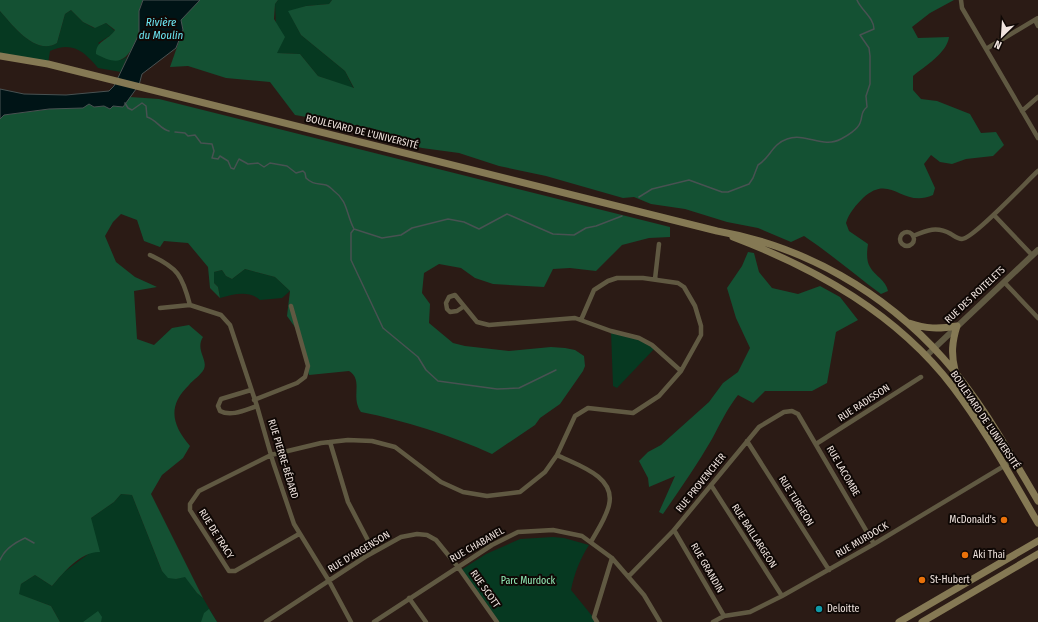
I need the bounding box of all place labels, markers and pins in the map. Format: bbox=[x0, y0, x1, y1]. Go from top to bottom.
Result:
place label: McDonald's bbox=[949, 514, 996, 526]
marker: McDonald's bbox=[999, 515, 1009, 525]
place label: Aki Thai bbox=[973, 549, 1005, 561]
marker: Aki Thai bbox=[960, 550, 970, 560]
place label: St-Hubert bbox=[930, 574, 971, 586]
marker: St-Hubert bbox=[917, 575, 927, 585]
place label: Deloitte bbox=[827, 603, 860, 615]
marker: Deloitte bbox=[814, 604, 824, 614]

